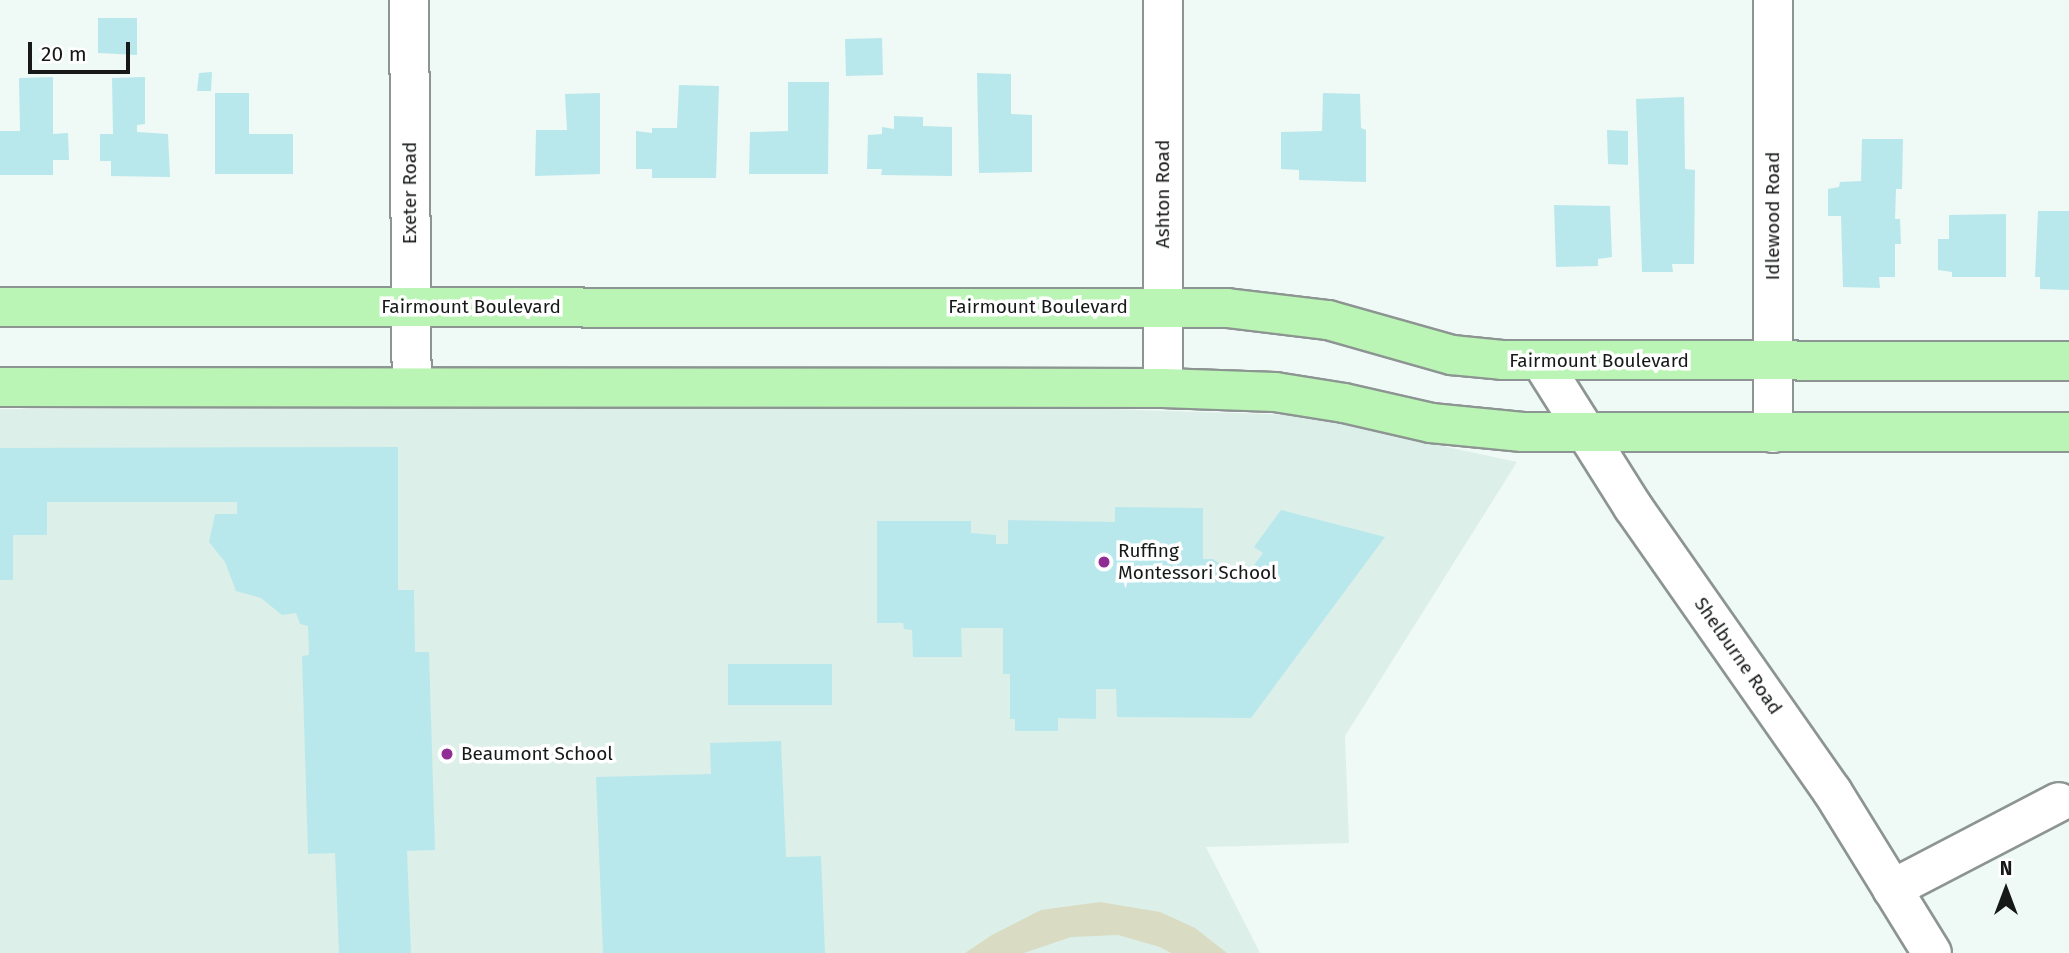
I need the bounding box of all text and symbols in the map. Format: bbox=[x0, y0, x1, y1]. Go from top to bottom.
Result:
scale bar bbox=[32, 28, 133, 72]
text: 20 m bbox=[41, 41, 87, 67]
street label: Ashton Road bbox=[1152, 140, 1174, 248]
street label: Exeter Road bbox=[399, 142, 421, 244]
street label: Idlewood Road bbox=[1762, 152, 1784, 280]
street label: Fairmount Boulevard bbox=[381, 296, 561, 318]
street label: Fairmount Boulevard bbox=[948, 296, 1128, 318]
street label: Fairmount Boulevard bbox=[1509, 350, 1689, 372]
place label: Ruffing Montessori School bbox=[1118, 540, 1277, 584]
marker: Ruffing Montessori School bbox=[1096, 554, 1112, 570]
street label: Shelburne Road bbox=[1689, 593, 1787, 719]
place label: Beaumont School bbox=[461, 743, 613, 765]
marker: Beaumont School bbox=[439, 746, 455, 762]
north arrow bbox=[1971, 855, 2041, 925]
text: N bbox=[2000, 857, 2012, 880]

